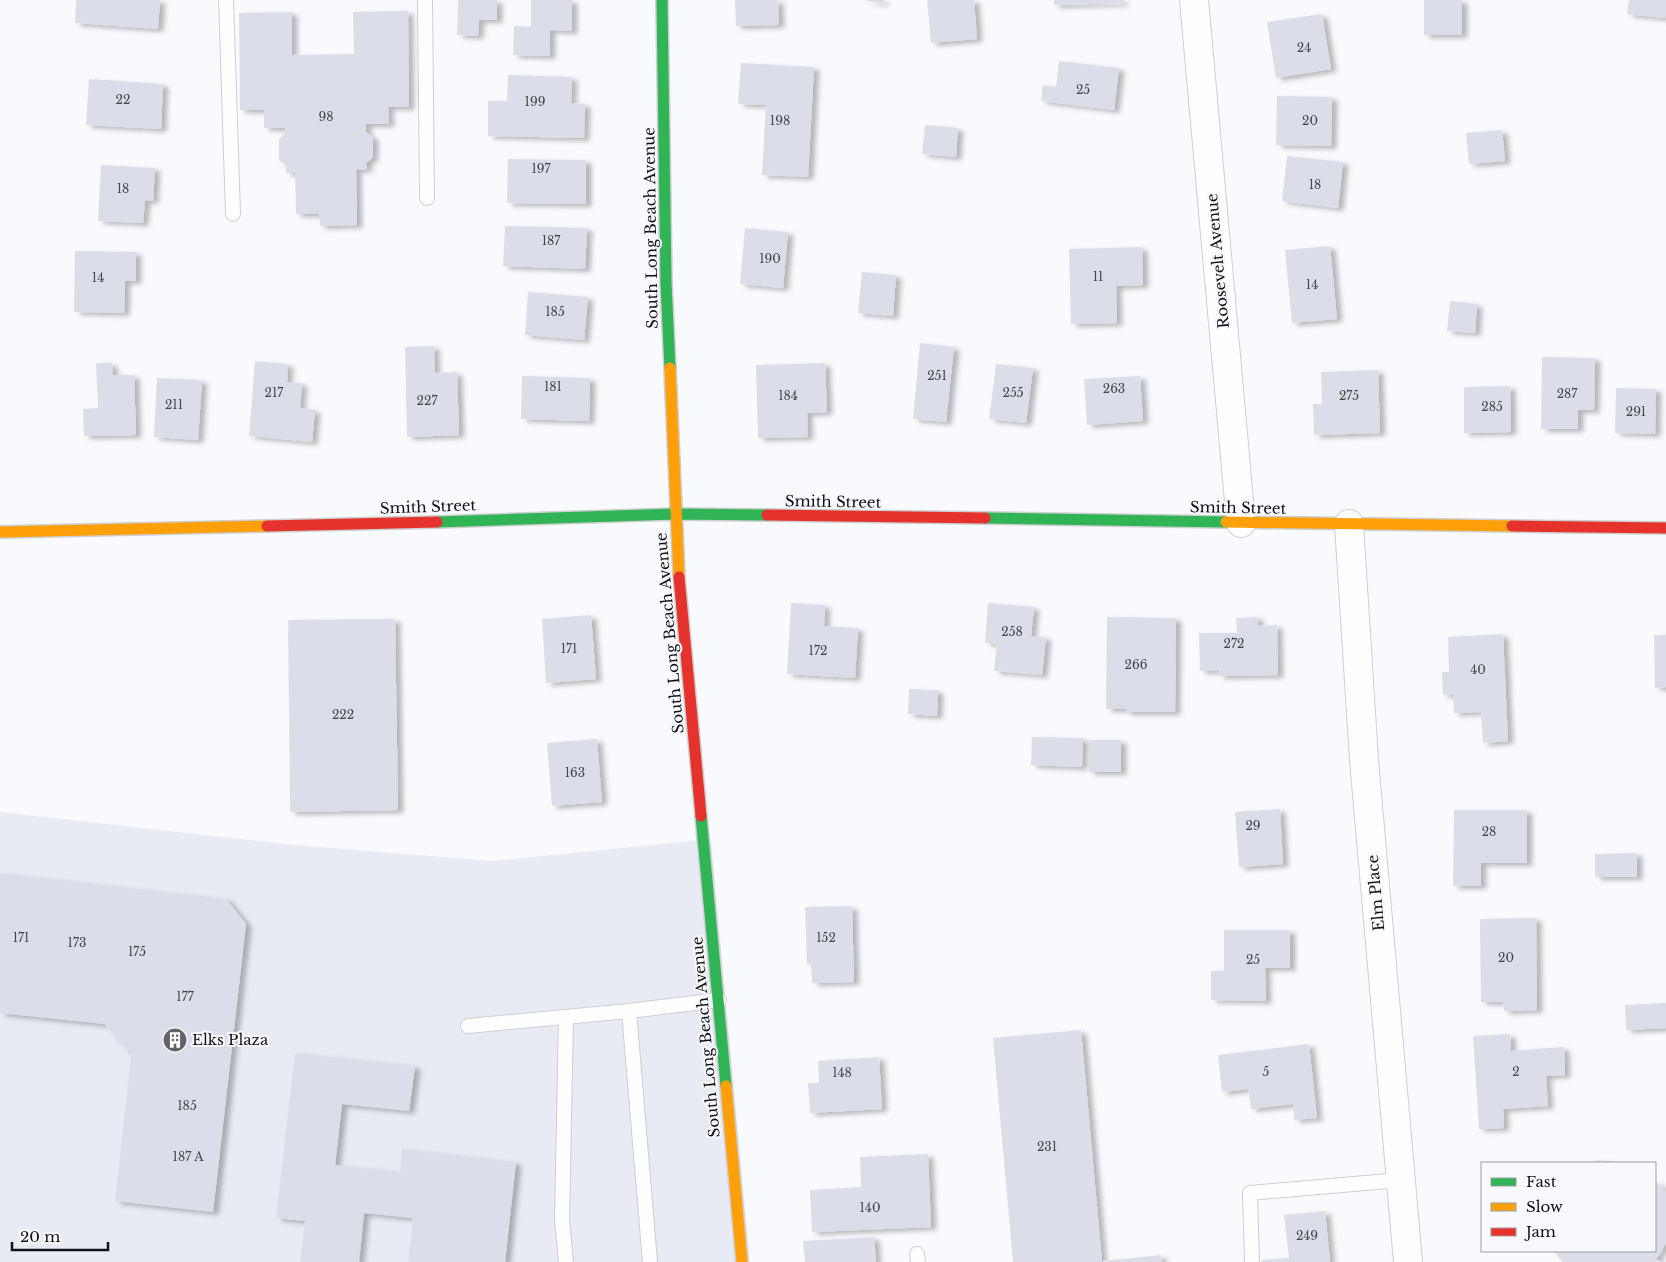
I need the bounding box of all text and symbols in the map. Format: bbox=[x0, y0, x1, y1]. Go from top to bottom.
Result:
house number: 24 bbox=[1297, 40, 1311, 55]
house number: 25 bbox=[1076, 82, 1090, 97]
house number: 22 bbox=[116, 92, 130, 107]
house number: 199 bbox=[525, 94, 545, 109]
house number: 98 bbox=[319, 109, 334, 124]
house number: 198 bbox=[770, 113, 790, 128]
house number: 20 bbox=[1302, 113, 1318, 128]
street label: South Long Beach Avenue bbox=[639, 127, 662, 329]
house number: 197 bbox=[531, 161, 552, 176]
house number: 18 bbox=[1309, 177, 1321, 192]
house number: 18 bbox=[117, 181, 129, 196]
street label: Roosevelt Avenue bbox=[1202, 193, 1233, 329]
house number: 187 bbox=[542, 233, 561, 248]
house number: 190 bbox=[759, 251, 781, 266]
house number: 11 bbox=[1093, 269, 1103, 284]
house number: 14 bbox=[92, 270, 104, 285]
house number: 14 bbox=[1306, 277, 1318, 292]
house number: 185 bbox=[545, 304, 565, 319]
house number: 251 bbox=[927, 368, 947, 383]
house number: 181 bbox=[544, 379, 562, 394]
house number: 263 bbox=[1103, 381, 1125, 396]
house number: 217 bbox=[265, 385, 284, 400]
house number: 255 bbox=[1002, 385, 1024, 400]
house number: 287 bbox=[1557, 386, 1578, 401]
house number: 184 bbox=[778, 388, 798, 403]
house number: 275 bbox=[1339, 388, 1359, 403]
house number: 227 bbox=[417, 393, 438, 408]
house number: 211 bbox=[165, 397, 183, 412]
house number: 285 bbox=[1481, 399, 1503, 414]
house number: 291 bbox=[1626, 404, 1646, 419]
street label: Smith Street bbox=[785, 491, 882, 512]
street label: Smith Street bbox=[380, 495, 477, 518]
street label: Smith Street bbox=[1190, 497, 1287, 518]
street label: South Long Beach Avenue bbox=[651, 532, 688, 734]
house number: 258 bbox=[1001, 624, 1023, 639]
house number: 272 bbox=[1224, 636, 1244, 651]
house number: 171 bbox=[561, 641, 577, 656]
house number: 172 bbox=[809, 643, 827, 658]
house number: 266 bbox=[1125, 657, 1148, 672]
house number: 40 bbox=[1470, 662, 1486, 677]
house number: 222 bbox=[332, 707, 354, 722]
house number: 163 bbox=[565, 765, 585, 780]
house number: 29 bbox=[1245, 818, 1261, 833]
house number: 28 bbox=[1482, 824, 1496, 839]
street label: Elm Place bbox=[1363, 854, 1388, 932]
house number: 171 bbox=[13, 930, 29, 945]
house number: 152 bbox=[816, 930, 836, 945]
house number: 173 bbox=[68, 935, 86, 950]
street label: South Long Beach Avenue bbox=[687, 936, 724, 1138]
house number: 175 bbox=[128, 944, 146, 959]
house number: 20 bbox=[1498, 950, 1514, 965]
house number: 25 bbox=[1246, 952, 1260, 967]
house number: 177 bbox=[176, 989, 195, 1004]
building icon: Elks Plaza bbox=[162, 1027, 188, 1053]
place label: Elks Plaza bbox=[192, 1030, 269, 1049]
house number: 5 bbox=[1263, 1064, 1270, 1079]
house number: 2 bbox=[1512, 1064, 1520, 1079]
house number: 148 bbox=[832, 1065, 852, 1080]
house number: 185 bbox=[177, 1098, 197, 1113]
house number: 231 bbox=[1037, 1139, 1057, 1154]
house number: 187 A bbox=[173, 1149, 204, 1164]
legend bbox=[1481, 1162, 1656, 1252]
text: Fast bbox=[1526, 1172, 1557, 1191]
text: Slow bbox=[1526, 1197, 1563, 1216]
house number: 140 bbox=[860, 1200, 880, 1215]
scale bar bbox=[12, 1220, 109, 1252]
text: Jam bbox=[1524, 1222, 1556, 1241]
text: 20 m bbox=[20, 1227, 60, 1246]
house number: 249 bbox=[1296, 1228, 1318, 1243]

